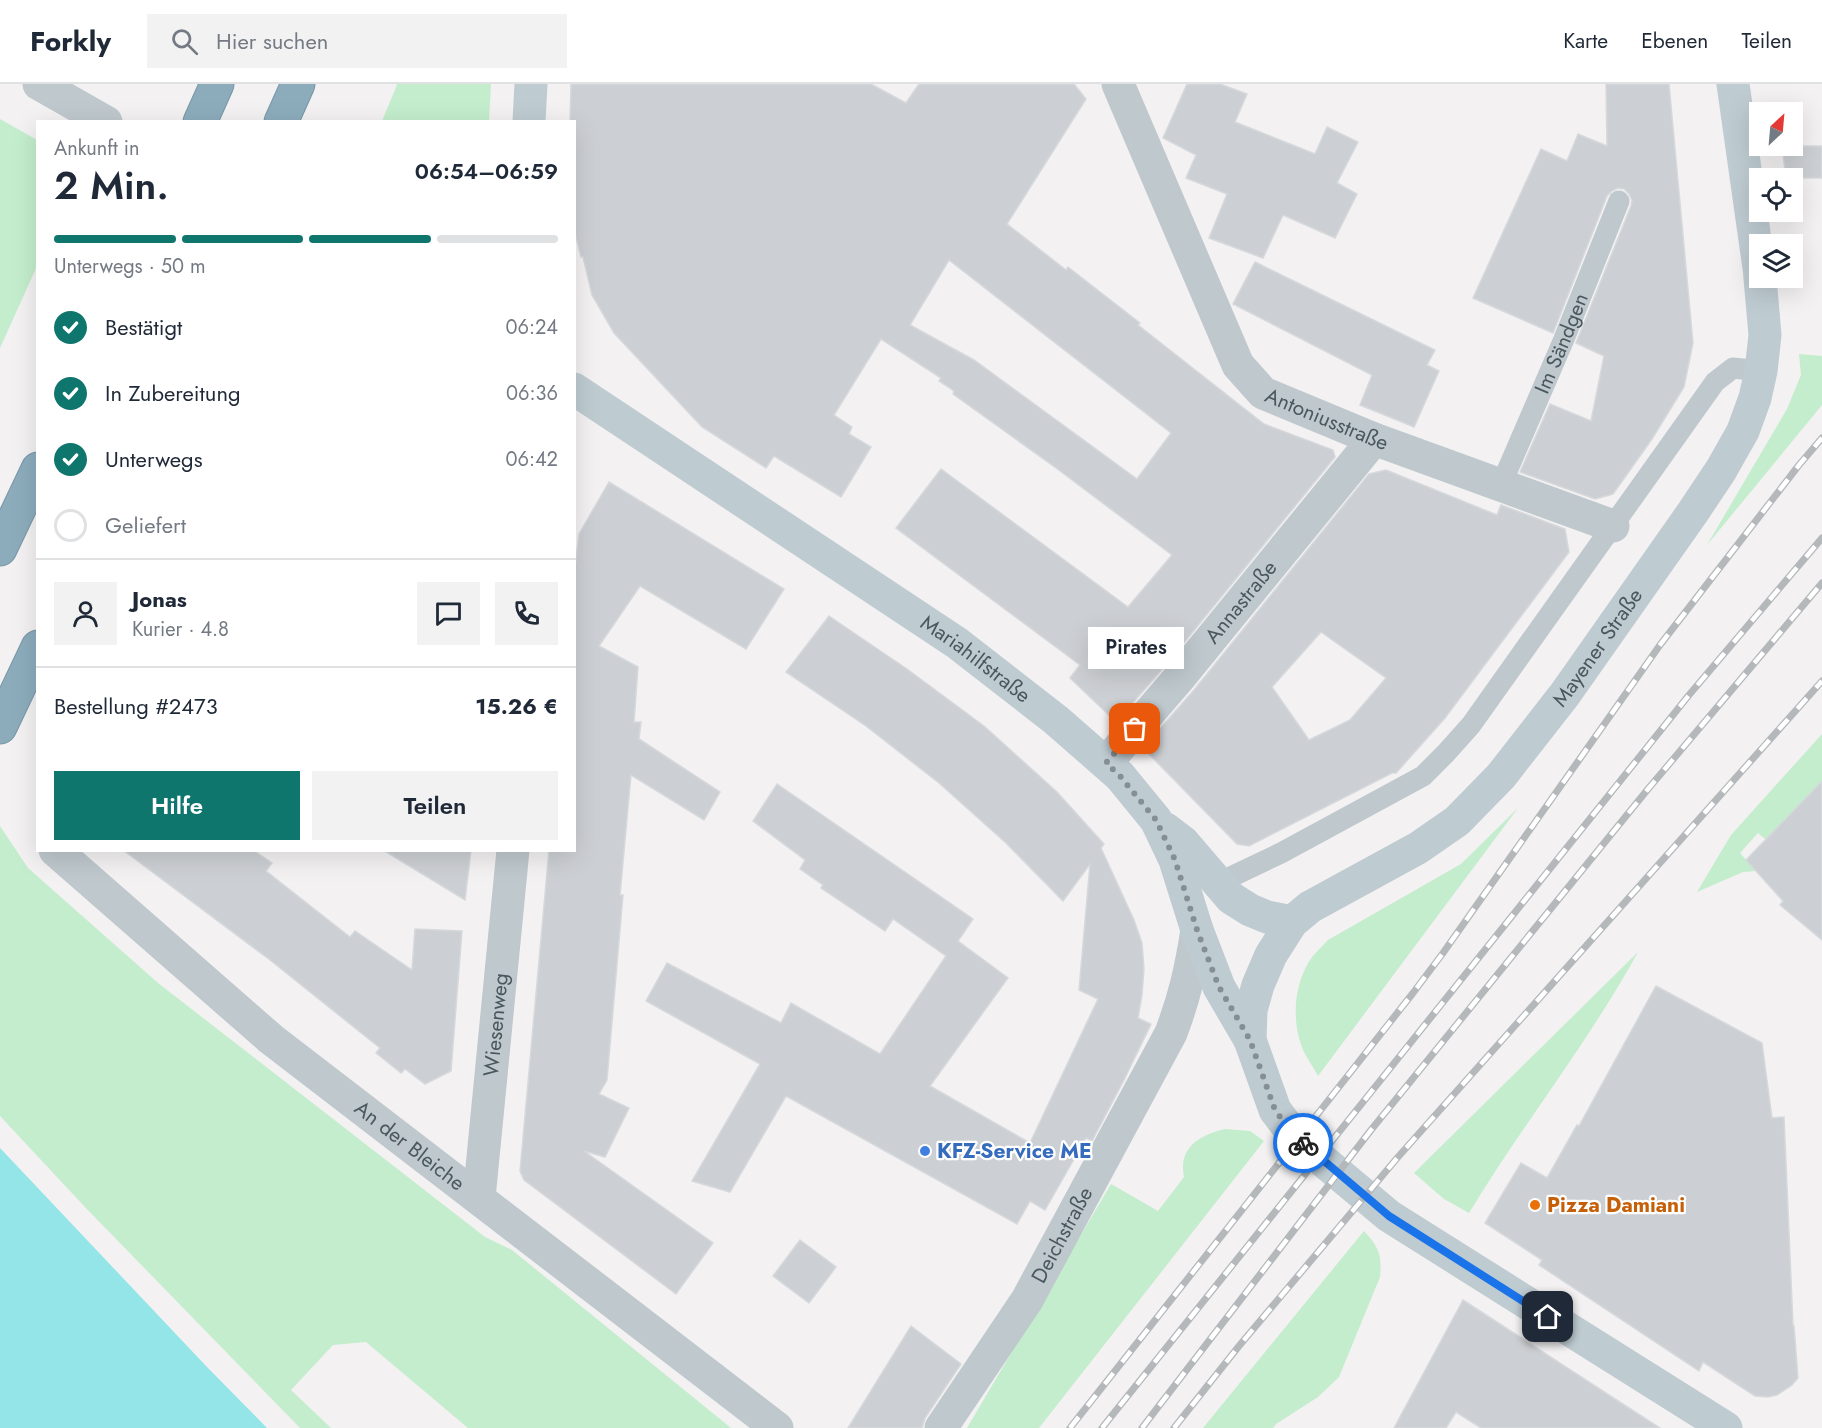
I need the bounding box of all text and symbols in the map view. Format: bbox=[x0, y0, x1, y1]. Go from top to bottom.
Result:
search box bbox=[147, 14, 567, 68]
text: Forkly bbox=[30, 21, 111, 62]
icon: search bbox=[168, 25, 201, 58]
text: Hier suchen bbox=[216, 25, 328, 57]
text: Karte bbox=[1563, 26, 1608, 56]
text: Ebenen bbox=[1641, 26, 1708, 56]
text: Teilen bbox=[1741, 26, 1792, 56]
north arrow bbox=[1749, 102, 1803, 156]
map controls bbox=[1749, 102, 1803, 288]
text: Ankunft in bbox=[54, 134, 140, 163]
text: 06:54–06:59 bbox=[415, 155, 558, 187]
text: 2 Min. bbox=[54, 157, 169, 214]
button: locate bbox=[1749, 168, 1803, 222]
button: layers bbox=[1749, 234, 1803, 288]
text: Unterwegs · 50 m bbox=[54, 252, 206, 281]
street label: Im Sändgen bbox=[1527, 289, 1596, 398]
icon: check bbox=[54, 311, 87, 344]
text: Bestätigt bbox=[105, 311, 182, 343]
text: 06:24 bbox=[505, 313, 558, 342]
icon: check bbox=[54, 377, 87, 410]
text: In Zubereitung bbox=[105, 377, 240, 409]
text: 06:36 bbox=[506, 379, 558, 408]
street label: Antoniusstraße bbox=[1260, 380, 1393, 458]
icon: check bbox=[54, 443, 87, 476]
text: Unterwegs bbox=[105, 443, 203, 475]
text: 06:42 bbox=[505, 445, 558, 474]
text: Geliefert bbox=[105, 509, 186, 541]
street label: Annastraße bbox=[1198, 554, 1284, 650]
button: person bbox=[54, 582, 117, 645]
button: chat bbox=[417, 582, 480, 645]
button: phone bbox=[495, 582, 558, 645]
street label: Mayener Straße bbox=[1545, 582, 1650, 713]
text: Jonas bbox=[132, 583, 187, 615]
street label: Mariahilfstraße bbox=[915, 608, 1037, 710]
text: Kurier · 4.8 bbox=[132, 615, 229, 644]
callout: Pirates bbox=[1087, 627, 1183, 669]
text: Pirates bbox=[1105, 633, 1167, 662]
text: Bestellung #2473 bbox=[54, 690, 218, 722]
text: 15.26 € bbox=[475, 690, 558, 722]
pin bbox=[1109, 703, 1160, 754]
icon: bag bbox=[1118, 712, 1151, 745]
button: Hilfe bbox=[54, 771, 300, 840]
button: Teilen bbox=[312, 771, 558, 840]
street label: Wiesenweg bbox=[476, 972, 516, 1078]
street label: An der Bleiche bbox=[348, 1093, 471, 1198]
courier bbox=[1273, 1113, 1333, 1173]
icon: bike bbox=[1287, 1127, 1320, 1160]
place label: KFZ-Service ME bbox=[937, 1136, 1092, 1166]
marker: KFZ-Service ME bbox=[918, 1144, 932, 1158]
street label: Deichstraße bbox=[1024, 1181, 1100, 1288]
place label: Pizza Damiani bbox=[1547, 1190, 1685, 1220]
marker: Pizza Damiani bbox=[1528, 1198, 1542, 1212]
pin bbox=[1522, 1291, 1573, 1342]
icon: home bbox=[1531, 1300, 1564, 1333]

